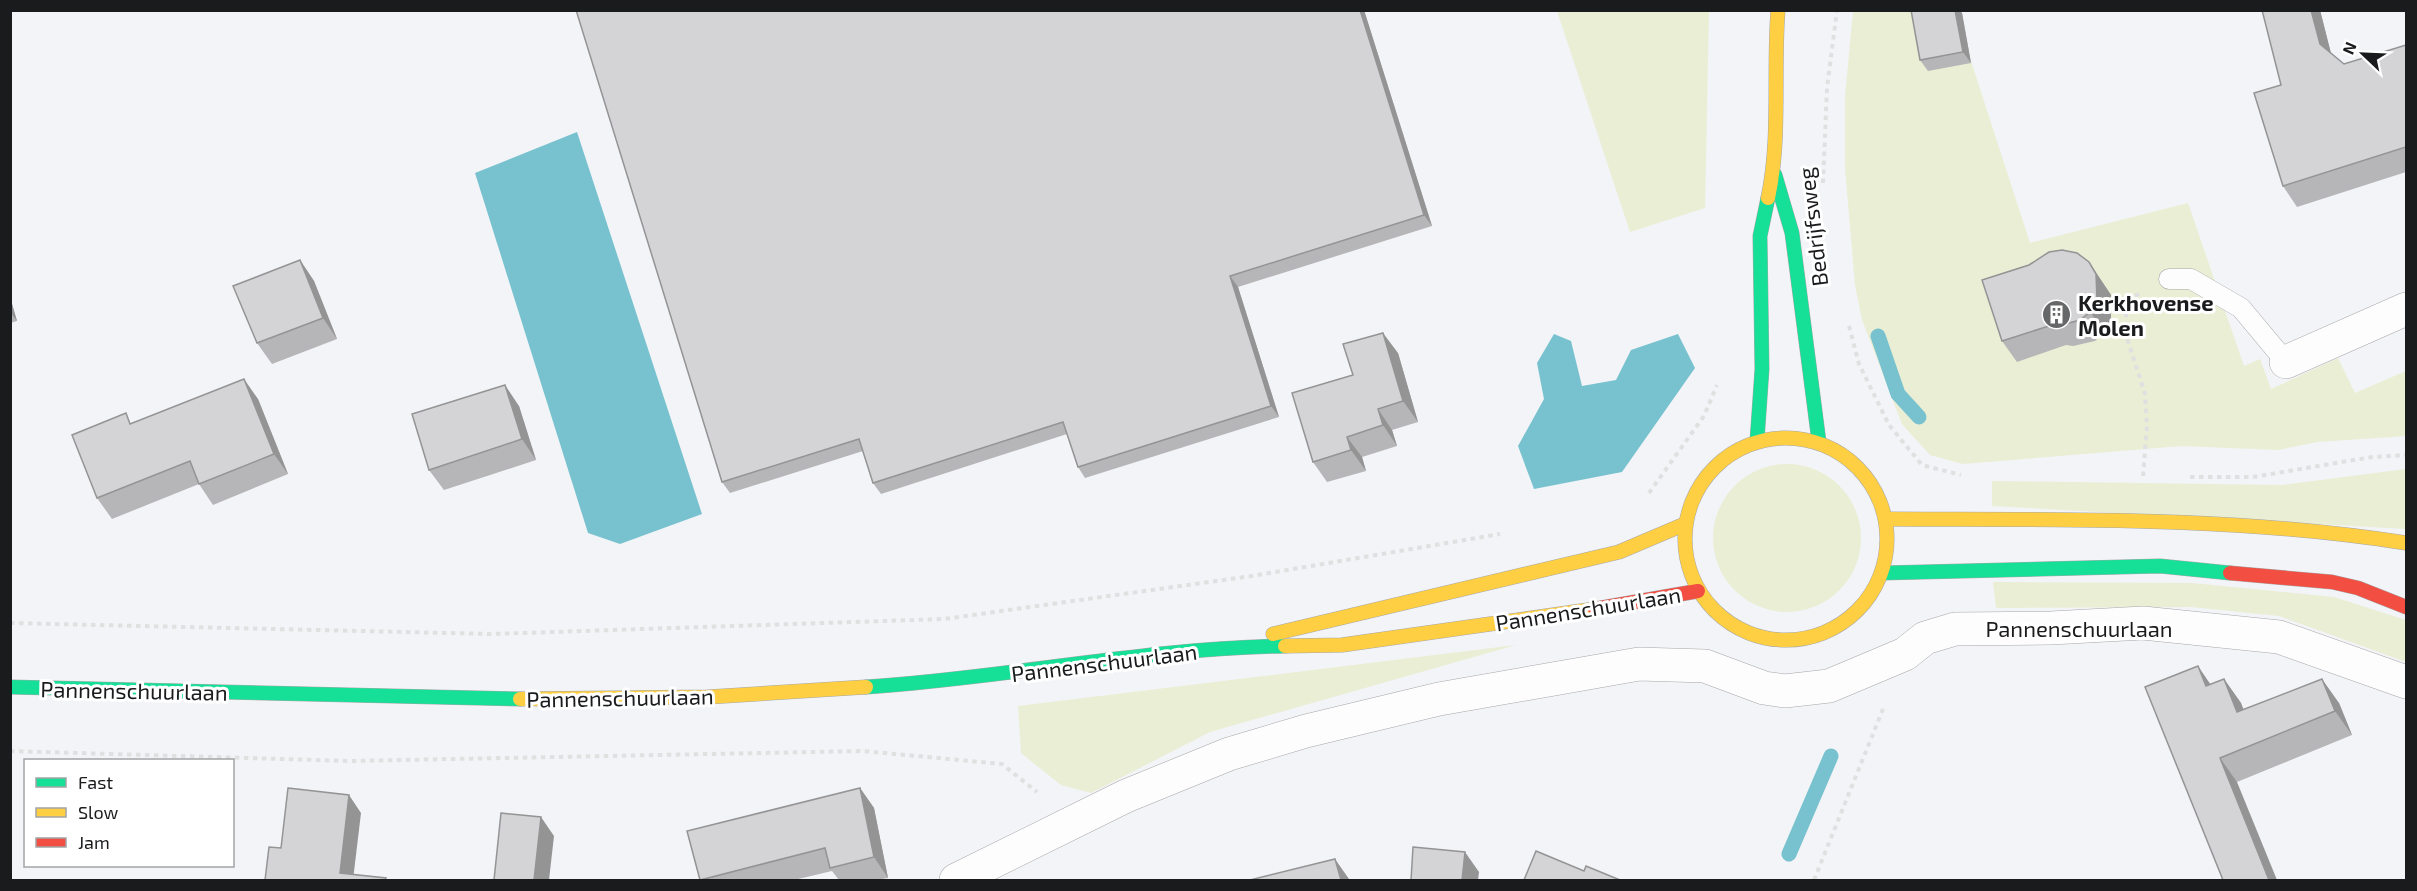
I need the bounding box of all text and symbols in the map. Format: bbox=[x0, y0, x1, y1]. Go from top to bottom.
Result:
north arrow bbox=[2333, 24, 2393, 84]
text: N bbox=[2338, 39, 2360, 57]
street label: Bedrijfsweg bbox=[1792, 166, 1833, 288]
place label: Kerkhovense Molen bbox=[2078, 289, 2214, 340]
building icon: Kerkhovense Molen bbox=[2041, 299, 2073, 331]
street label: Pannenschuurlaan bbox=[1494, 581, 1682, 635]
street label: Pannenschuurlaan bbox=[1985, 615, 2173, 641]
street label: Pannenschuurlaan bbox=[1009, 638, 1199, 686]
street label: Pannenschuurlaan bbox=[40, 675, 228, 705]
street label: Pannenschuurlaan bbox=[526, 682, 714, 712]
legend bbox=[24, 759, 234, 867]
text: Fast bbox=[78, 771, 113, 793]
text: Slow bbox=[78, 801, 119, 823]
text: Jam bbox=[78, 831, 110, 853]

